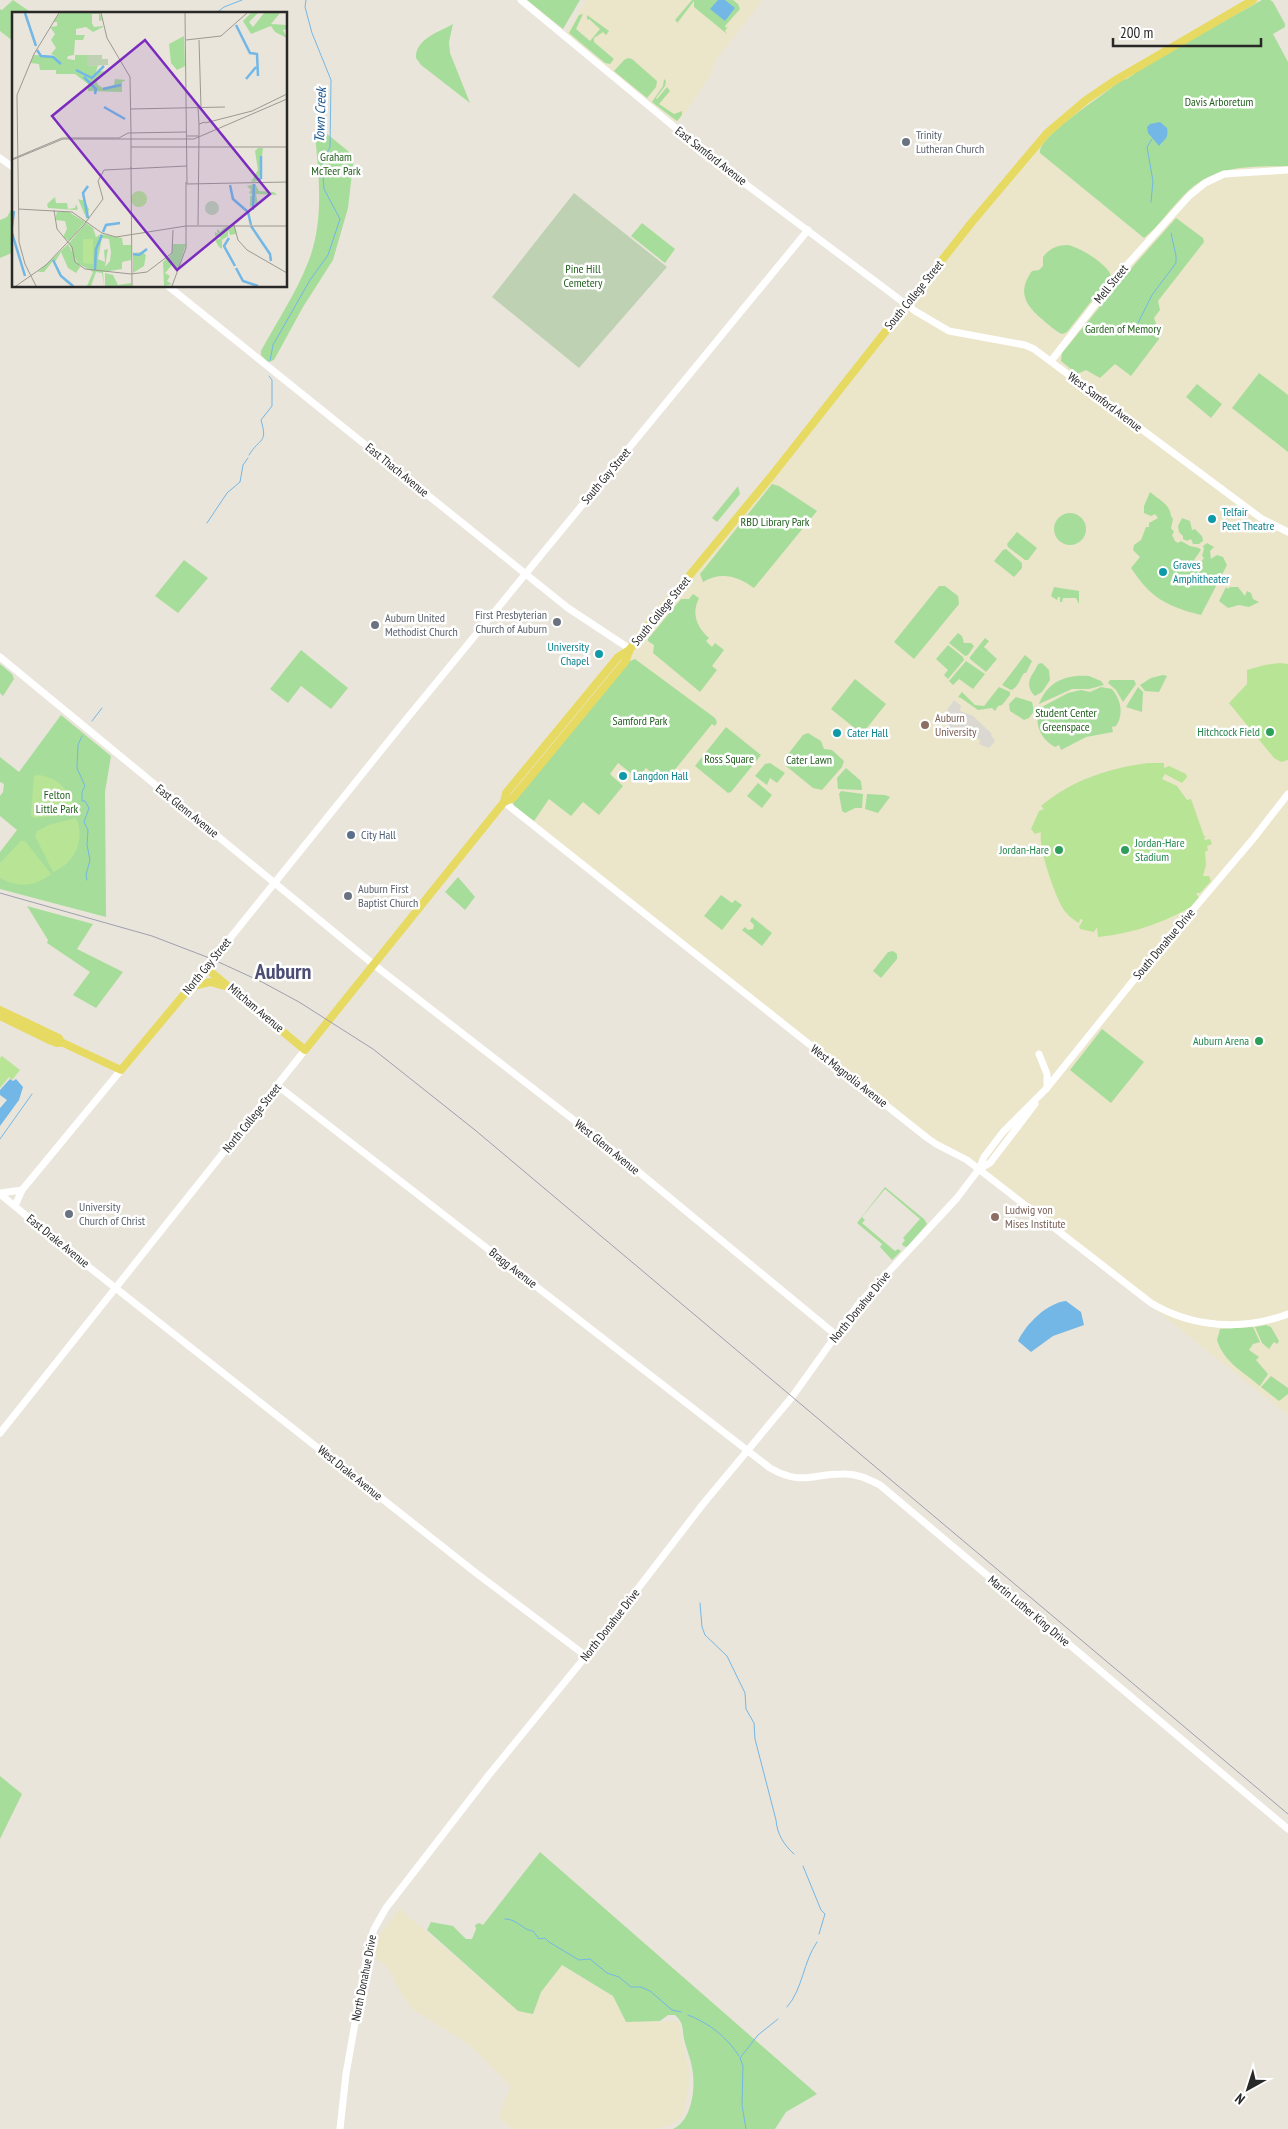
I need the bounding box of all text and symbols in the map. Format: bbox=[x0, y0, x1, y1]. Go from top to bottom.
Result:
inset map bbox=[12, 12, 288, 288]
scale bar bbox=[1113, 15, 1260, 47]
text: 200 m bbox=[1120, 23, 1153, 42]
water label: Town Creek bbox=[310, 86, 330, 143]
park label: Davis Arboretum bbox=[1185, 94, 1253, 109]
street label: East Samford Avenue bbox=[672, 123, 750, 188]
place label: Trinity Lutheran Church bbox=[916, 127, 984, 156]
marker: Trinity Lutheran Church bbox=[900, 136, 912, 148]
park label: Graham McTeer Park bbox=[311, 149, 361, 178]
street label: South College Street bbox=[881, 256, 947, 332]
park label: Pine Hill Cemetery bbox=[564, 261, 603, 290]
street label: Mell Street bbox=[1090, 261, 1131, 306]
park label: Garden of Memory bbox=[1085, 321, 1162, 336]
street label: West Samford Avenue bbox=[1065, 369, 1146, 435]
street label: East Thach Avenue bbox=[363, 440, 432, 500]
street label: South Gay Street bbox=[578, 444, 634, 507]
place label: Telfair Peet Theatre bbox=[1222, 504, 1274, 533]
marker: Telfair Peet Theatre bbox=[1206, 513, 1218, 525]
park label: RBD Library Park bbox=[741, 514, 810, 529]
place label: Graves Amphitheater bbox=[1173, 557, 1230, 586]
marker: Graves Amphitheater bbox=[1157, 566, 1169, 578]
street label: South College Street bbox=[628, 572, 694, 648]
place label: First Presbyterian Church of Auburn bbox=[475, 607, 547, 636]
place label: Auburn United Methodist Church bbox=[385, 610, 458, 639]
marker: First Presbyterian Church of Auburn bbox=[551, 616, 563, 628]
marker: Auburn United Methodist Church bbox=[369, 619, 381, 631]
place label: University Chapel bbox=[548, 639, 589, 668]
marker: University Chapel bbox=[593, 648, 605, 660]
park label: Student Center Greenspace bbox=[1035, 705, 1098, 734]
place label: Auburn University bbox=[935, 710, 977, 739]
park label: Samford Park bbox=[613, 713, 668, 728]
marker: Auburn University bbox=[919, 719, 931, 731]
place label: Hitchcock Field bbox=[1197, 724, 1260, 739]
place label: Cater Hall bbox=[847, 725, 888, 740]
marker: Hitchcock Field bbox=[1264, 726, 1276, 738]
marker: Cater Hall bbox=[831, 727, 843, 739]
park label: Ross Square bbox=[704, 751, 754, 766]
park label: Cater Lawn bbox=[786, 752, 832, 767]
place label: Langdon Hall bbox=[633, 768, 688, 783]
marker: Langdon Hall bbox=[617, 770, 629, 782]
street label: East Glenn Avenue bbox=[153, 781, 222, 841]
park label: Felton Little Park bbox=[36, 787, 79, 816]
place label: City Hall bbox=[361, 827, 396, 842]
marker: City Hall bbox=[345, 829, 357, 841]
place label: Jordan-Hare Stadium bbox=[1134, 835, 1185, 864]
place label: Jordan-Hare bbox=[998, 842, 1049, 857]
marker: Jordan-Hare bbox=[1053, 844, 1065, 856]
marker: Jordan-Hare Stadium bbox=[1119, 844, 1131, 856]
place label: Auburn First Baptist Church bbox=[358, 881, 418, 910]
marker: Auburn First Baptist Church bbox=[342, 890, 354, 902]
street label: South Donahue Drive bbox=[1130, 905, 1198, 982]
street label: North Gay Street bbox=[179, 934, 234, 997]
district label: Auburn bbox=[254, 957, 311, 985]
street label: Mitcham Avenue bbox=[225, 980, 287, 1035]
place label: Auburn Arena bbox=[1193, 1033, 1249, 1048]
marker: Auburn Arena bbox=[1253, 1035, 1265, 1047]
street label: West Magnolia Avenue bbox=[808, 1041, 891, 1110]
street label: North College Street bbox=[219, 1080, 285, 1155]
street label: West Glenn Avenue bbox=[572, 1116, 643, 1177]
place label: University Church of Christ bbox=[79, 1199, 146, 1228]
place label: Ludwig von Mises Institute bbox=[1005, 1202, 1066, 1231]
marker: University Church of Christ bbox=[63, 1208, 75, 1220]
street label: East Drake Avenue bbox=[24, 1211, 93, 1270]
marker: Ludwig von Mises Institute bbox=[989, 1211, 1001, 1223]
street label: Bragg Avenue bbox=[486, 1244, 540, 1291]
street label: North Donahue Drive bbox=[826, 1268, 893, 1345]
street label: West Drake Avenue bbox=[315, 1442, 386, 1503]
street label: Martin Luther King Drive bbox=[985, 1572, 1073, 1649]
street label: North Donahue Drive bbox=[577, 1585, 643, 1664]
street label: North Donahue Drive bbox=[348, 1933, 379, 2022]
north arrow bbox=[1223, 2064, 1273, 2114]
text: N bbox=[1231, 2090, 1248, 2108]

